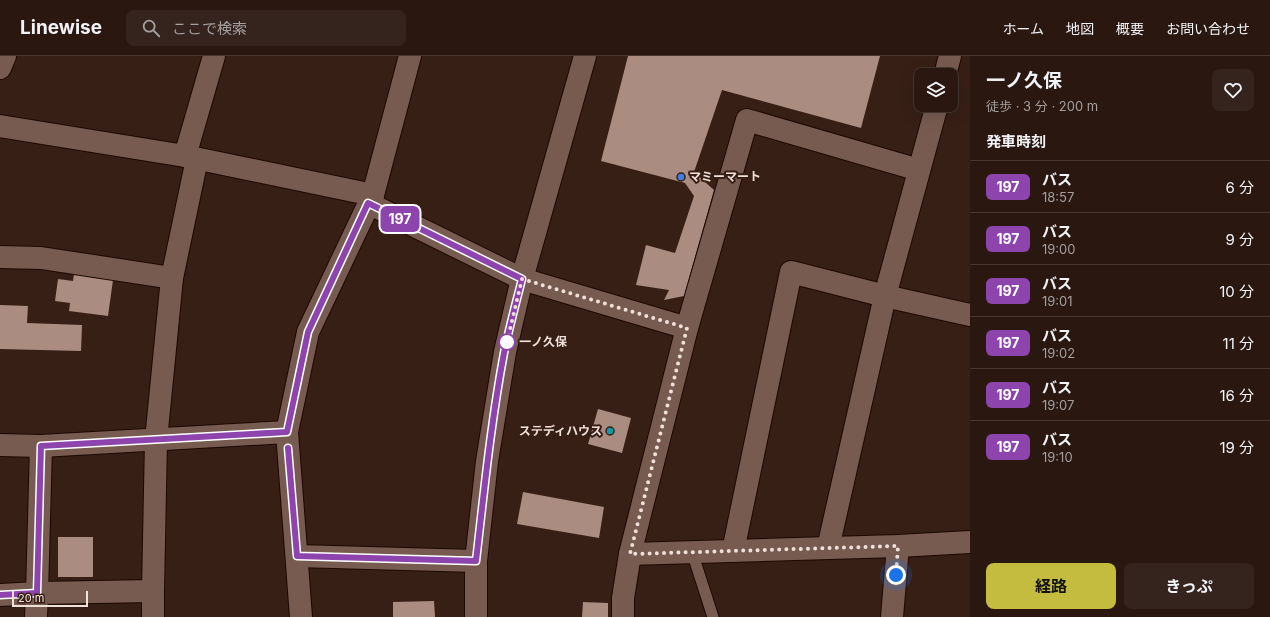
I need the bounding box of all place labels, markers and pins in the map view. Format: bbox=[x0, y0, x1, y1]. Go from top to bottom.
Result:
place label: マミーマート bbox=[689, 169, 761, 184]
marker: マミーマート bbox=[676, 172, 686, 182]
marker: 一ノ久保 bbox=[498, 333, 516, 351]
place label: 一ノ久保 bbox=[519, 334, 567, 349]
place label: ステディハウス bbox=[519, 423, 602, 438]
marker: ステディハウス bbox=[605, 426, 615, 436]

